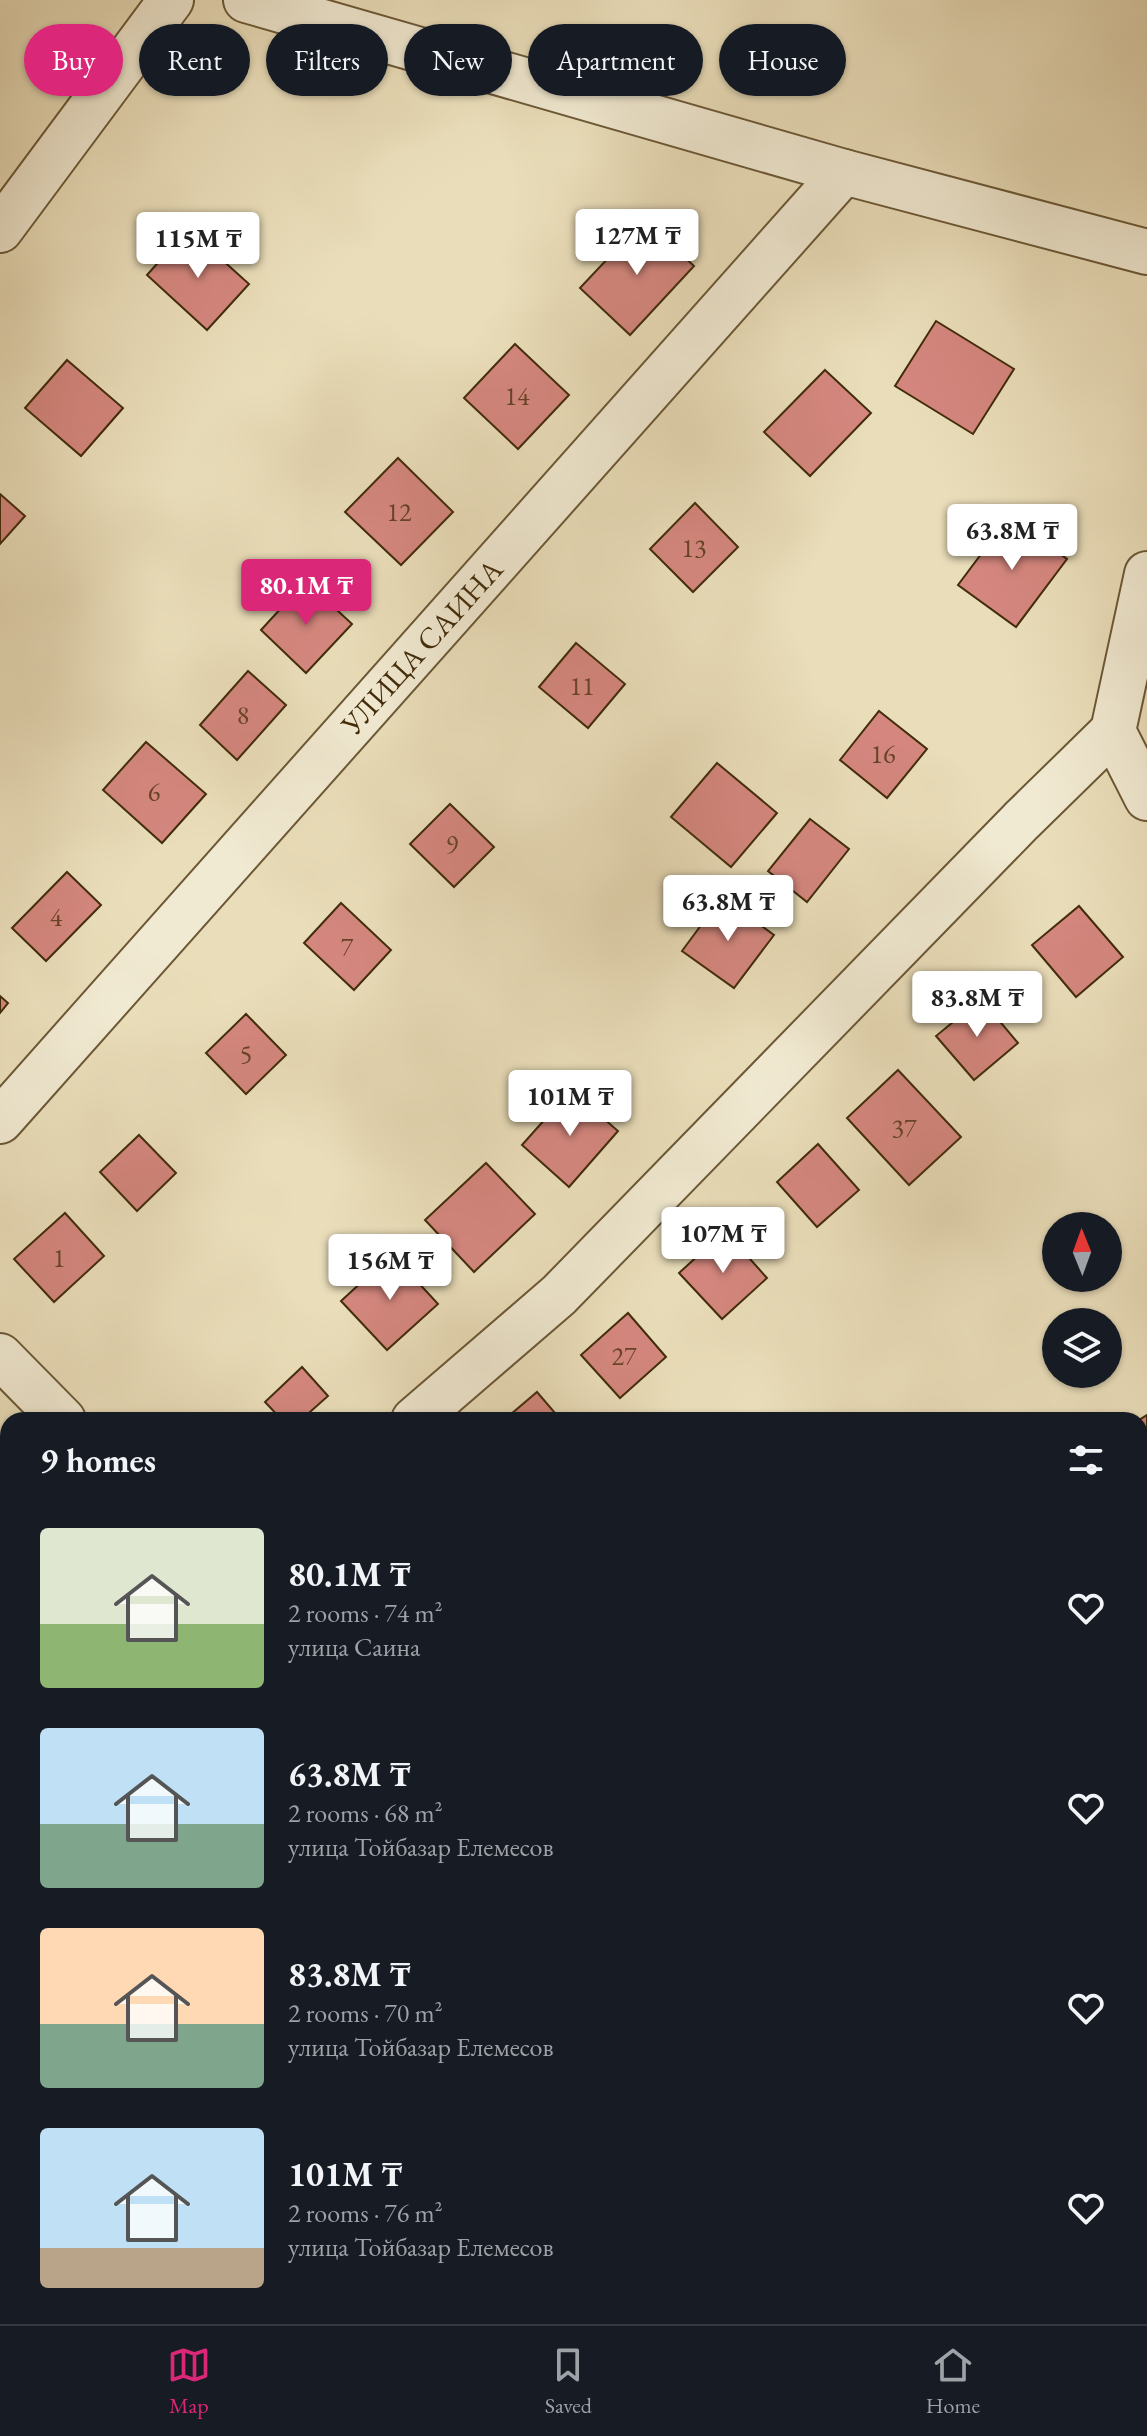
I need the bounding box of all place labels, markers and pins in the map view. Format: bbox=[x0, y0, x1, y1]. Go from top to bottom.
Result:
pin: 127M ₸ bbox=[572, 209, 702, 277]
pin: 115M ₸ bbox=[133, 212, 263, 280]
pin: 63.8M ₸ bbox=[938, 504, 1086, 572]
pin: 80.1M ₸ bbox=[232, 559, 380, 627]
pin: 63.8M ₸ bbox=[654, 875, 802, 943]
pin: 83.8M ₸ bbox=[903, 971, 1051, 1039]
pin: 101M ₸ bbox=[505, 1070, 635, 1138]
pin: 107M ₸ bbox=[658, 1207, 788, 1275]
pin: 156M ₸ bbox=[325, 1234, 455, 1302]

